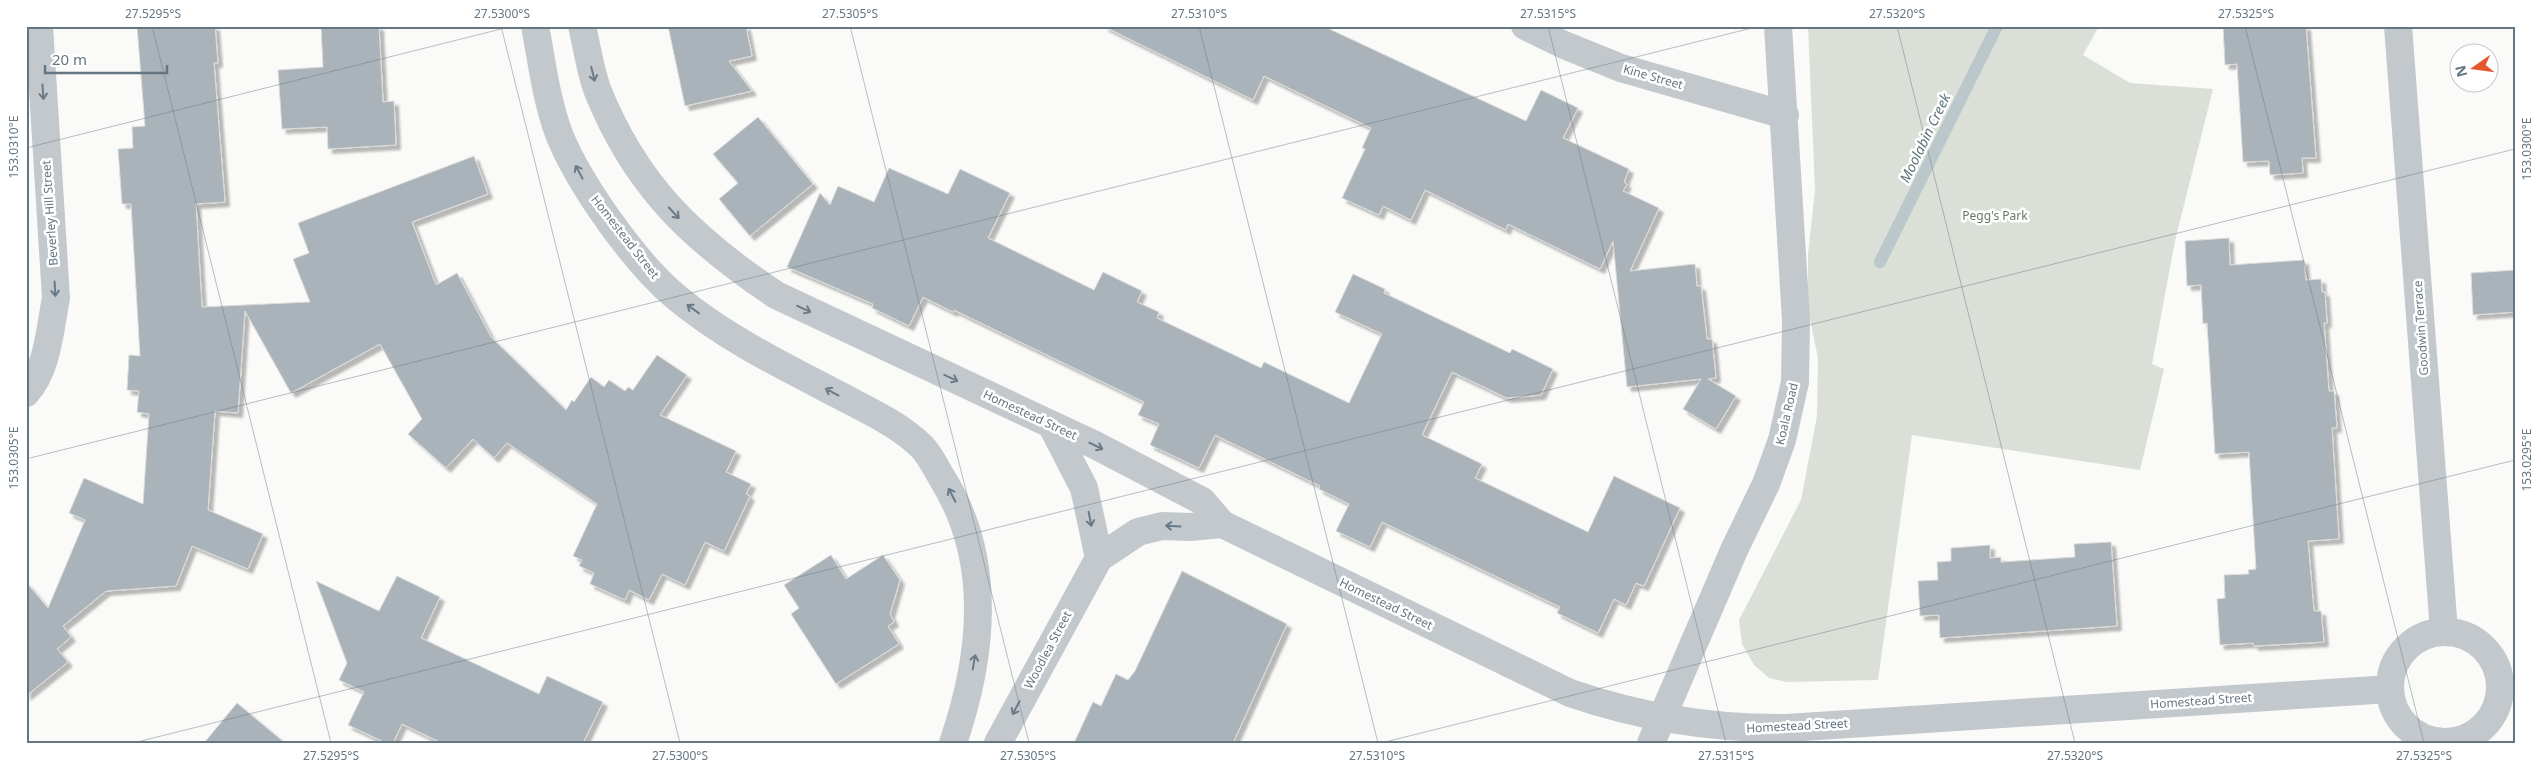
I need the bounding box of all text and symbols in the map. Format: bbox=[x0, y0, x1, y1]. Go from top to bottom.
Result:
text: 27.5295°S bbox=[125, 5, 181, 22]
text: 27.5300°S bbox=[474, 5, 530, 22]
text: 27.5305°S bbox=[822, 5, 878, 22]
text: 27.5310°S bbox=[1171, 5, 1227, 22]
text: 27.5315°S bbox=[1520, 5, 1576, 22]
text: 27.5320°S bbox=[1869, 5, 1925, 22]
text: 27.5325°S bbox=[2218, 5, 2274, 22]
scale bar bbox=[45, 42, 168, 74]
north arrow bbox=[2448, 42, 2498, 92]
text: 20 m bbox=[52, 49, 87, 69]
street label: Kine Street bbox=[1621, 60, 1686, 93]
text: N bbox=[2450, 63, 2471, 79]
one-way arrow bbox=[589, 65, 598, 81]
one-way arrow bbox=[38, 84, 47, 100]
water label: Moolabin Creek bbox=[1895, 89, 1955, 186]
text: 153.0310°E bbox=[5, 115, 22, 179]
text: 153.0300°E bbox=[2518, 117, 2535, 181]
street label: Beverley Hill Street bbox=[37, 159, 62, 266]
one-way arrow bbox=[574, 164, 584, 179]
street label: Homestead Street bbox=[587, 191, 664, 283]
one-way arrow bbox=[668, 206, 680, 219]
park label: Pegg's Park bbox=[1962, 207, 2028, 224]
street label: Goodwin Terrace bbox=[2409, 280, 2432, 376]
one-way arrow bbox=[50, 281, 59, 297]
one-way arrow bbox=[686, 304, 700, 314]
one-way arrow bbox=[796, 304, 811, 314]
one-way arrow bbox=[943, 373, 958, 383]
street label: Koala Road bbox=[1771, 381, 1802, 447]
street label: Homestead Street bbox=[981, 385, 1081, 444]
one-way arrow bbox=[825, 387, 840, 397]
text: 153.0305°E bbox=[5, 426, 22, 490]
text: 153.0295°E bbox=[2518, 428, 2535, 492]
one-way arrow bbox=[1088, 442, 1103, 451]
one-way arrow bbox=[947, 488, 956, 503]
one-way arrow bbox=[1086, 510, 1096, 526]
one-way arrow bbox=[1166, 522, 1182, 531]
street label: Homestead Street bbox=[1337, 574, 1436, 634]
street label: Woodlea Street bbox=[1020, 607, 1076, 692]
one-way arrow bbox=[970, 655, 980, 671]
street label: Homestead Street bbox=[2150, 688, 2253, 713]
one-way arrow bbox=[1011, 701, 1021, 715]
street label: Homestead Street bbox=[1746, 714, 1849, 737]
text: 27.5295°S bbox=[303, 747, 359, 764]
text: 27.5300°S bbox=[652, 747, 708, 764]
text: 27.5305°S bbox=[1000, 747, 1056, 764]
text: 27.5310°S bbox=[1349, 747, 1405, 764]
text: 27.5315°S bbox=[1698, 747, 1754, 764]
text: 27.5320°S bbox=[2047, 747, 2103, 764]
text: 27.5325°S bbox=[2396, 747, 2452, 764]

